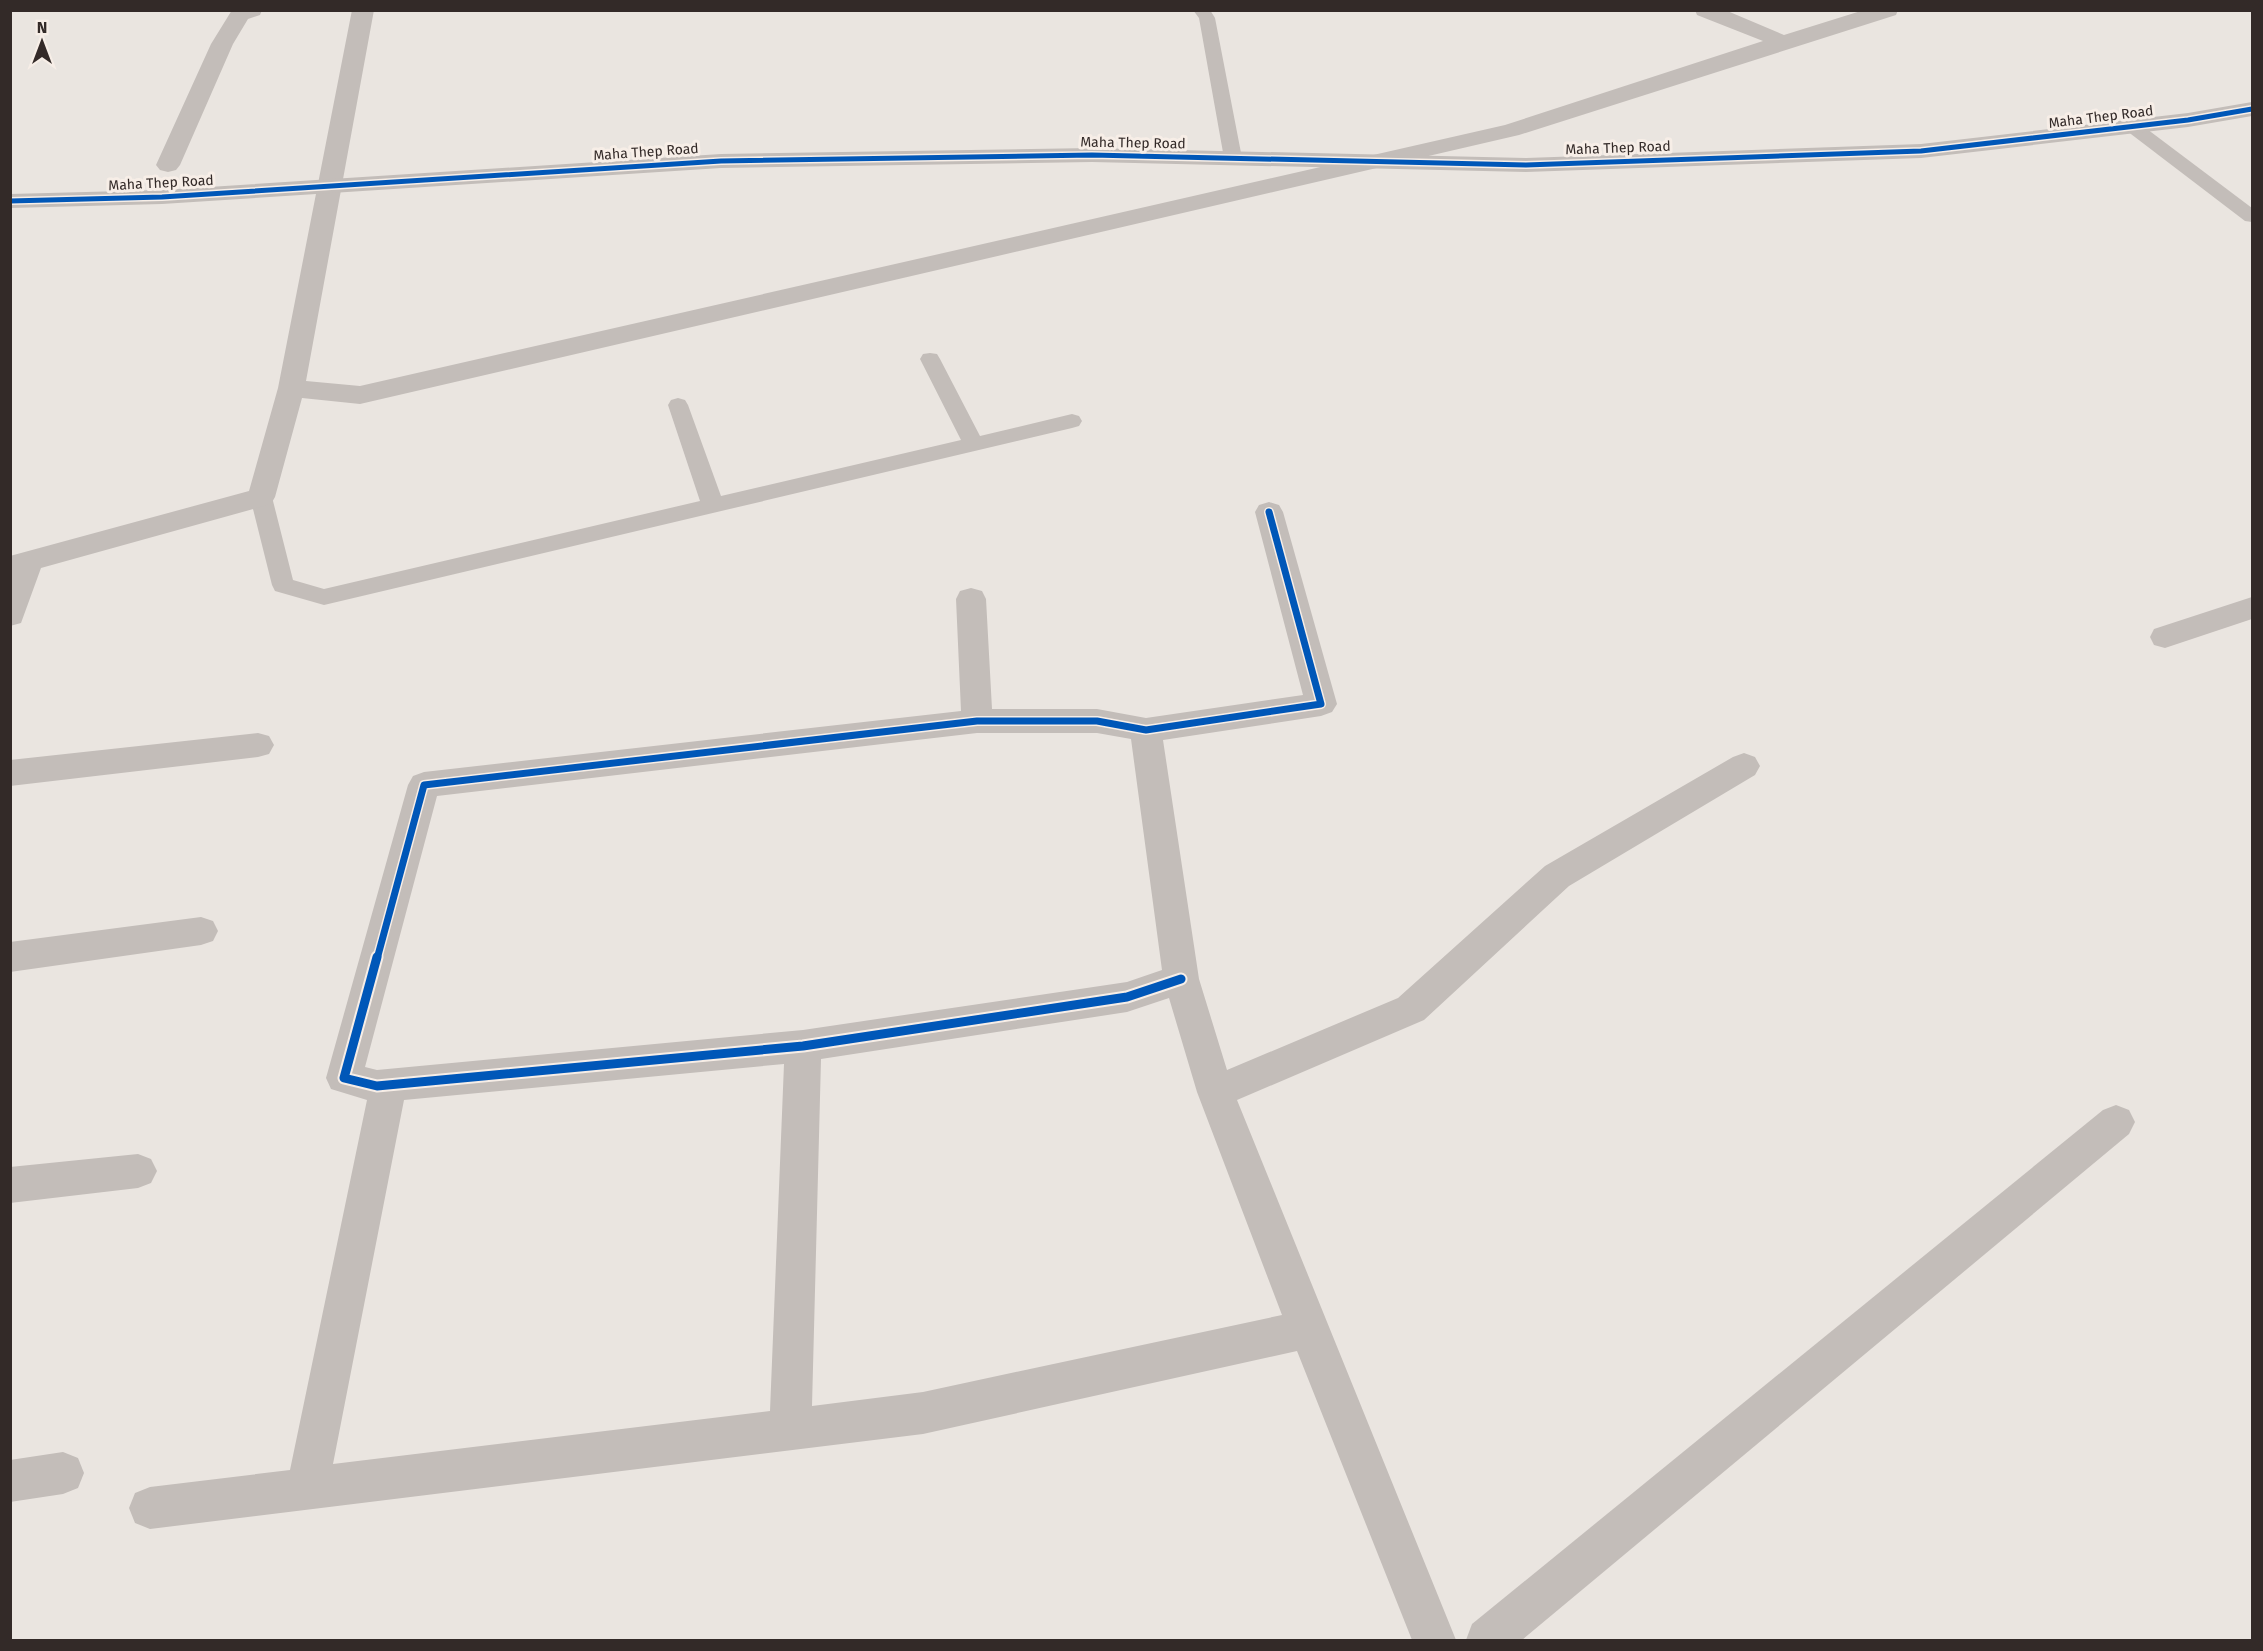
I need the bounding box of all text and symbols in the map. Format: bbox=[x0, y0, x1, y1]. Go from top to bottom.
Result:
north arrow bbox=[12, 12, 72, 72]
text: N bbox=[37, 18, 47, 37]
street label: Maha Thep Road bbox=[2048, 102, 2154, 132]
street label: Maha Thep Road bbox=[1080, 134, 1186, 152]
street label: Maha Thep Road bbox=[1565, 138, 1671, 158]
street label: Maha Thep Road bbox=[593, 140, 699, 164]
street label: Maha Thep Road bbox=[108, 172, 214, 194]

